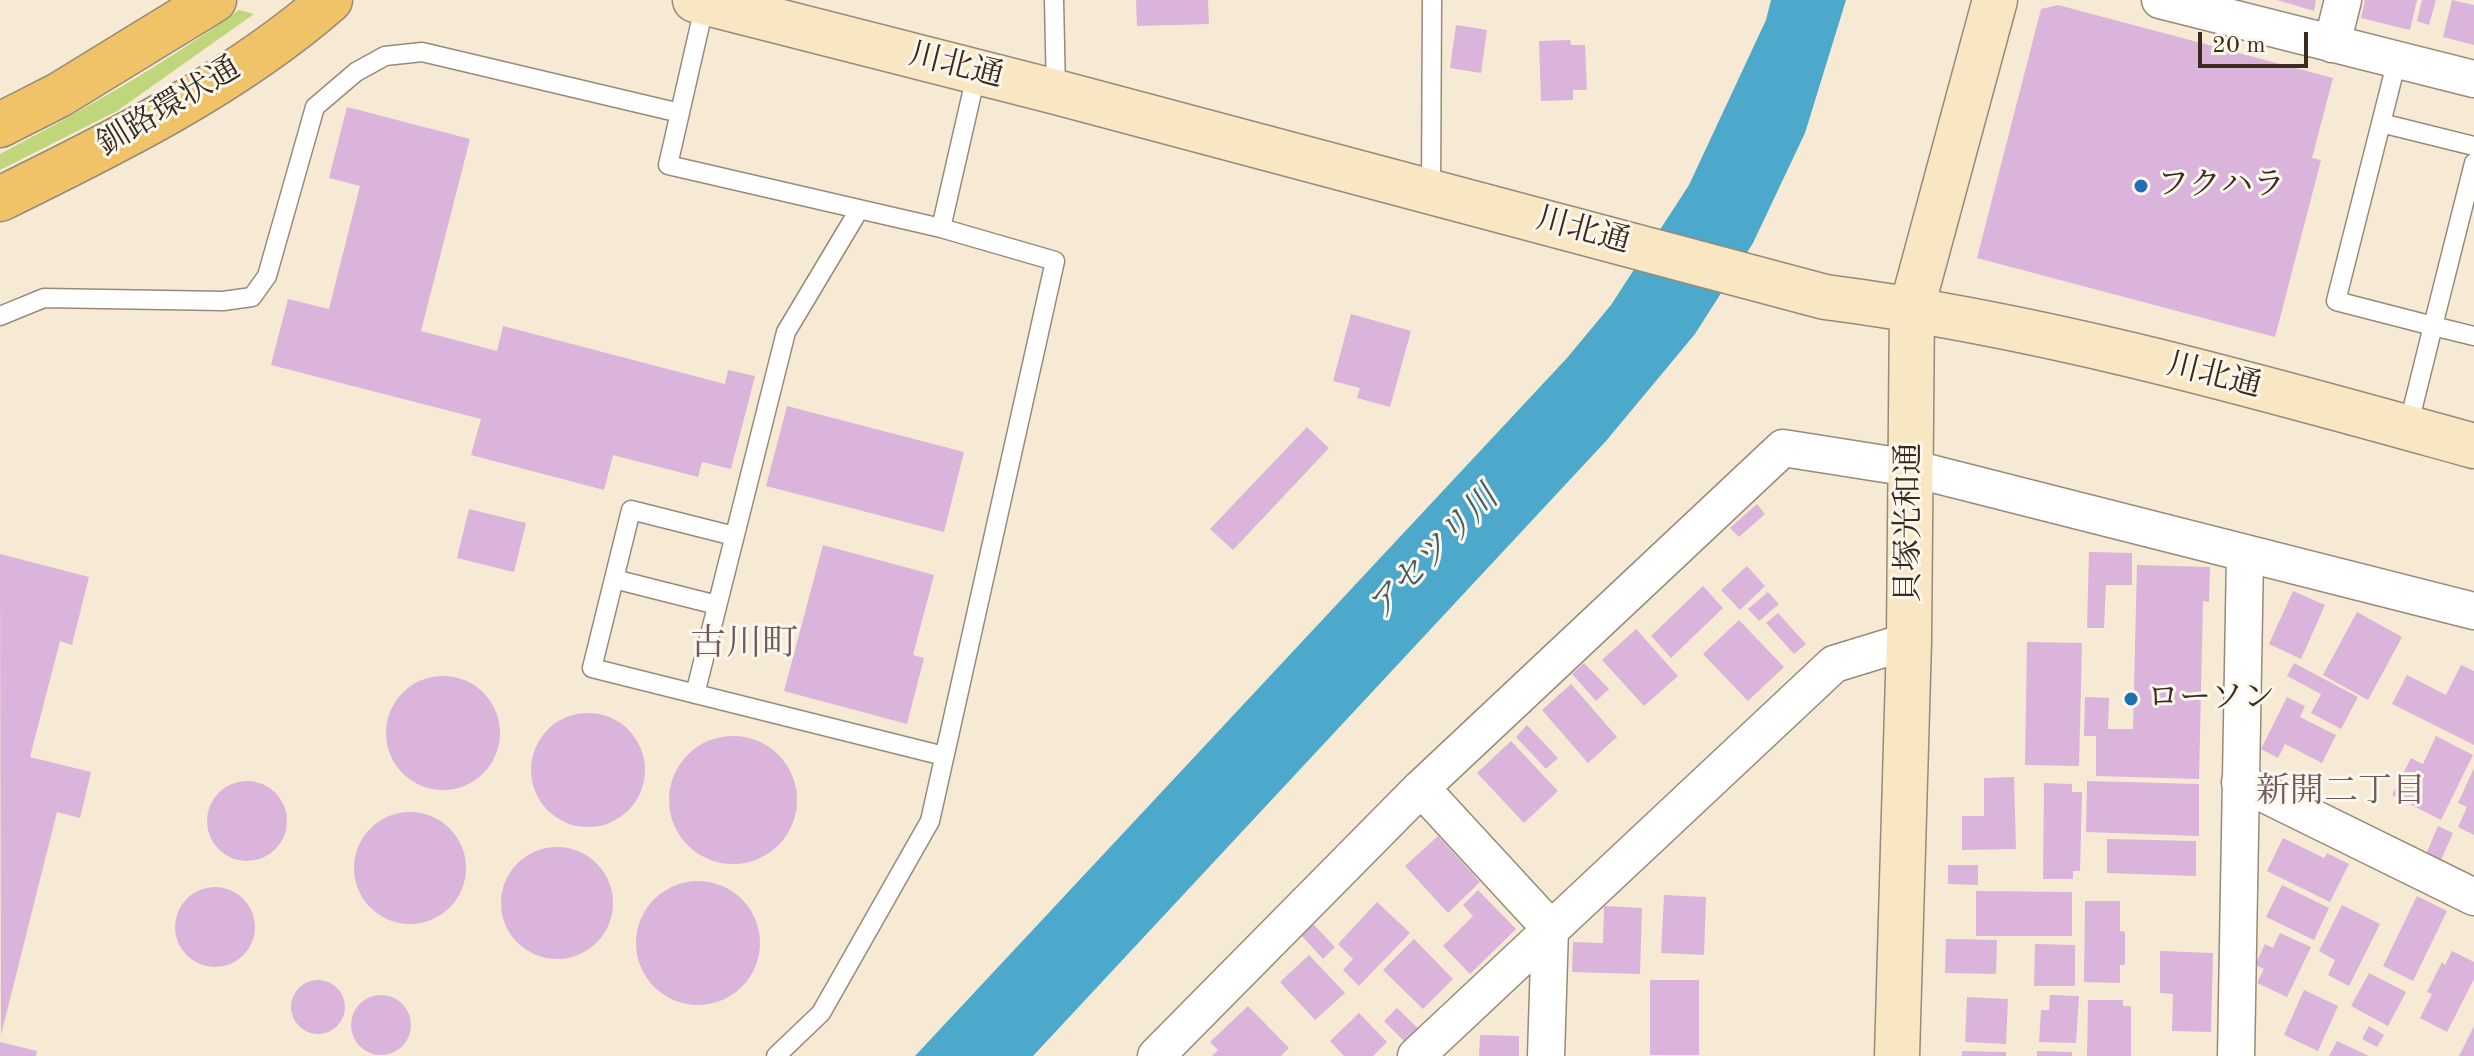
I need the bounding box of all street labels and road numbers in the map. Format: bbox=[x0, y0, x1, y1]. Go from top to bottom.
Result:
street label: 川北通 bbox=[905, 36, 1007, 96]
street label: 釧路環状通 bbox=[91, 49, 247, 165]
street label: 川北通 bbox=[1532, 200, 1634, 262]
street label: 川北通 bbox=[2163, 346, 2265, 406]
street label: 貝塚光和通 bbox=[1891, 443, 1929, 603]

